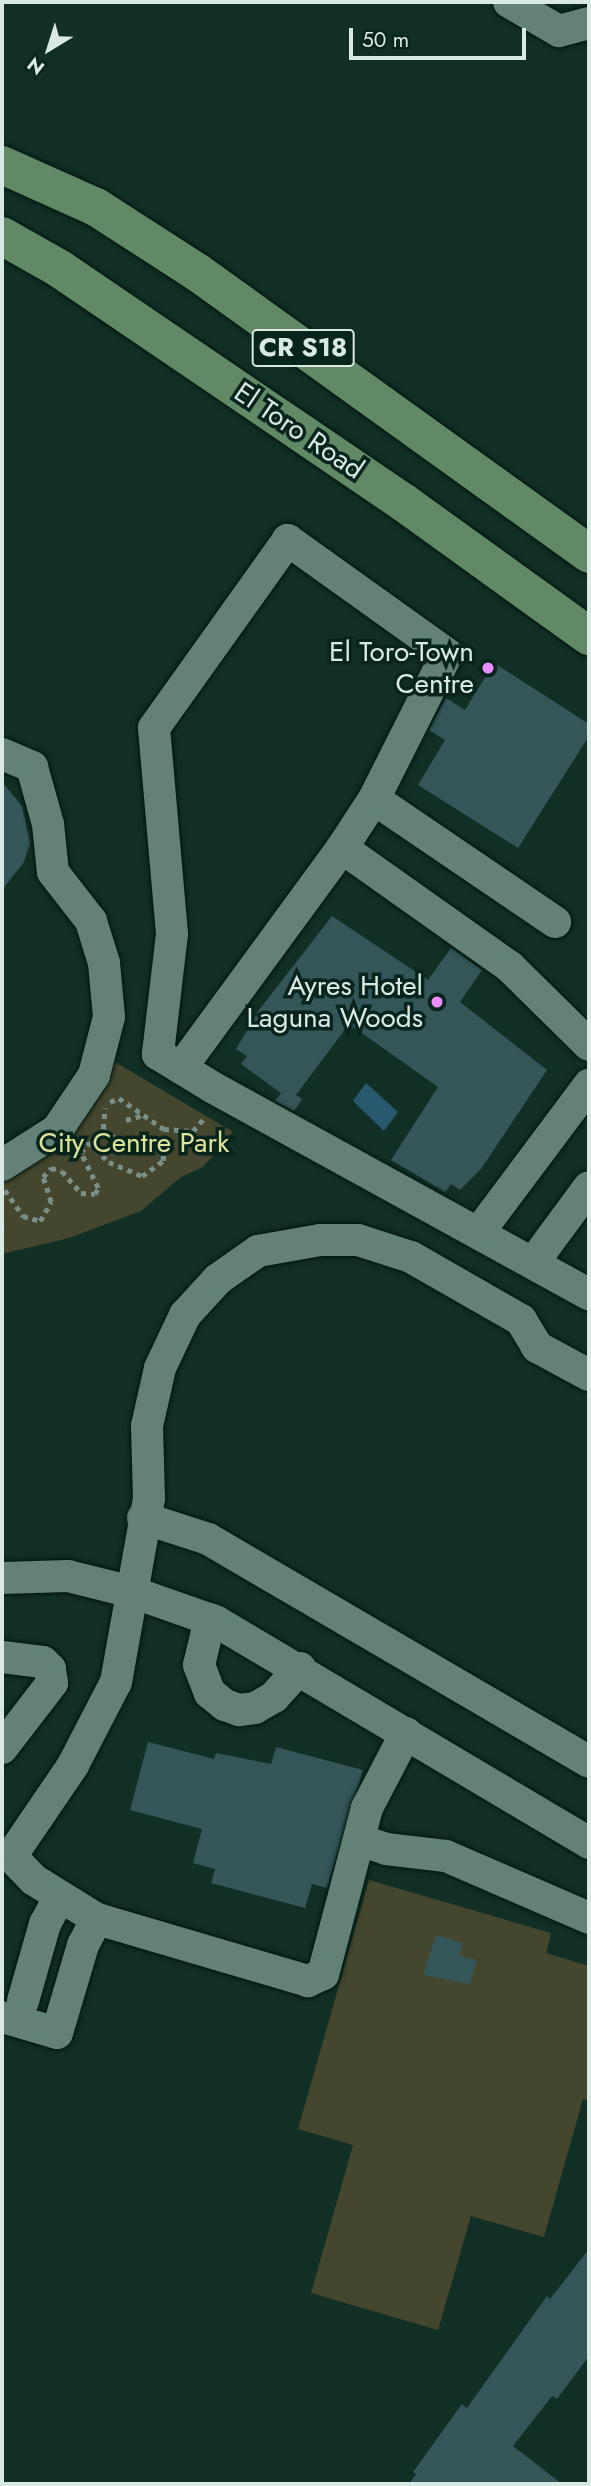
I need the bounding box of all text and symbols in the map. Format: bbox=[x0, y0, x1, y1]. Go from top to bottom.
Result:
north arrow bbox=[14, 14, 84, 84]
scale bar bbox=[353, 14, 530, 58]
text: 50 m bbox=[362, 25, 409, 55]
text: N bbox=[22, 51, 50, 81]
road number: CR S18 bbox=[250, 326, 356, 370]
street label: El Toro Road bbox=[228, 375, 370, 487]
place label: El Toro-Town Centre bbox=[329, 635, 474, 701]
marker: El Toro-Town Centre bbox=[480, 660, 496, 676]
place label: Ayres Hotel Laguna Woods bbox=[246, 969, 423, 1035]
marker: Ayres Hotel Laguna Woods bbox=[429, 994, 445, 1010]
park label: City Centre Park bbox=[39, 1126, 229, 1160]

